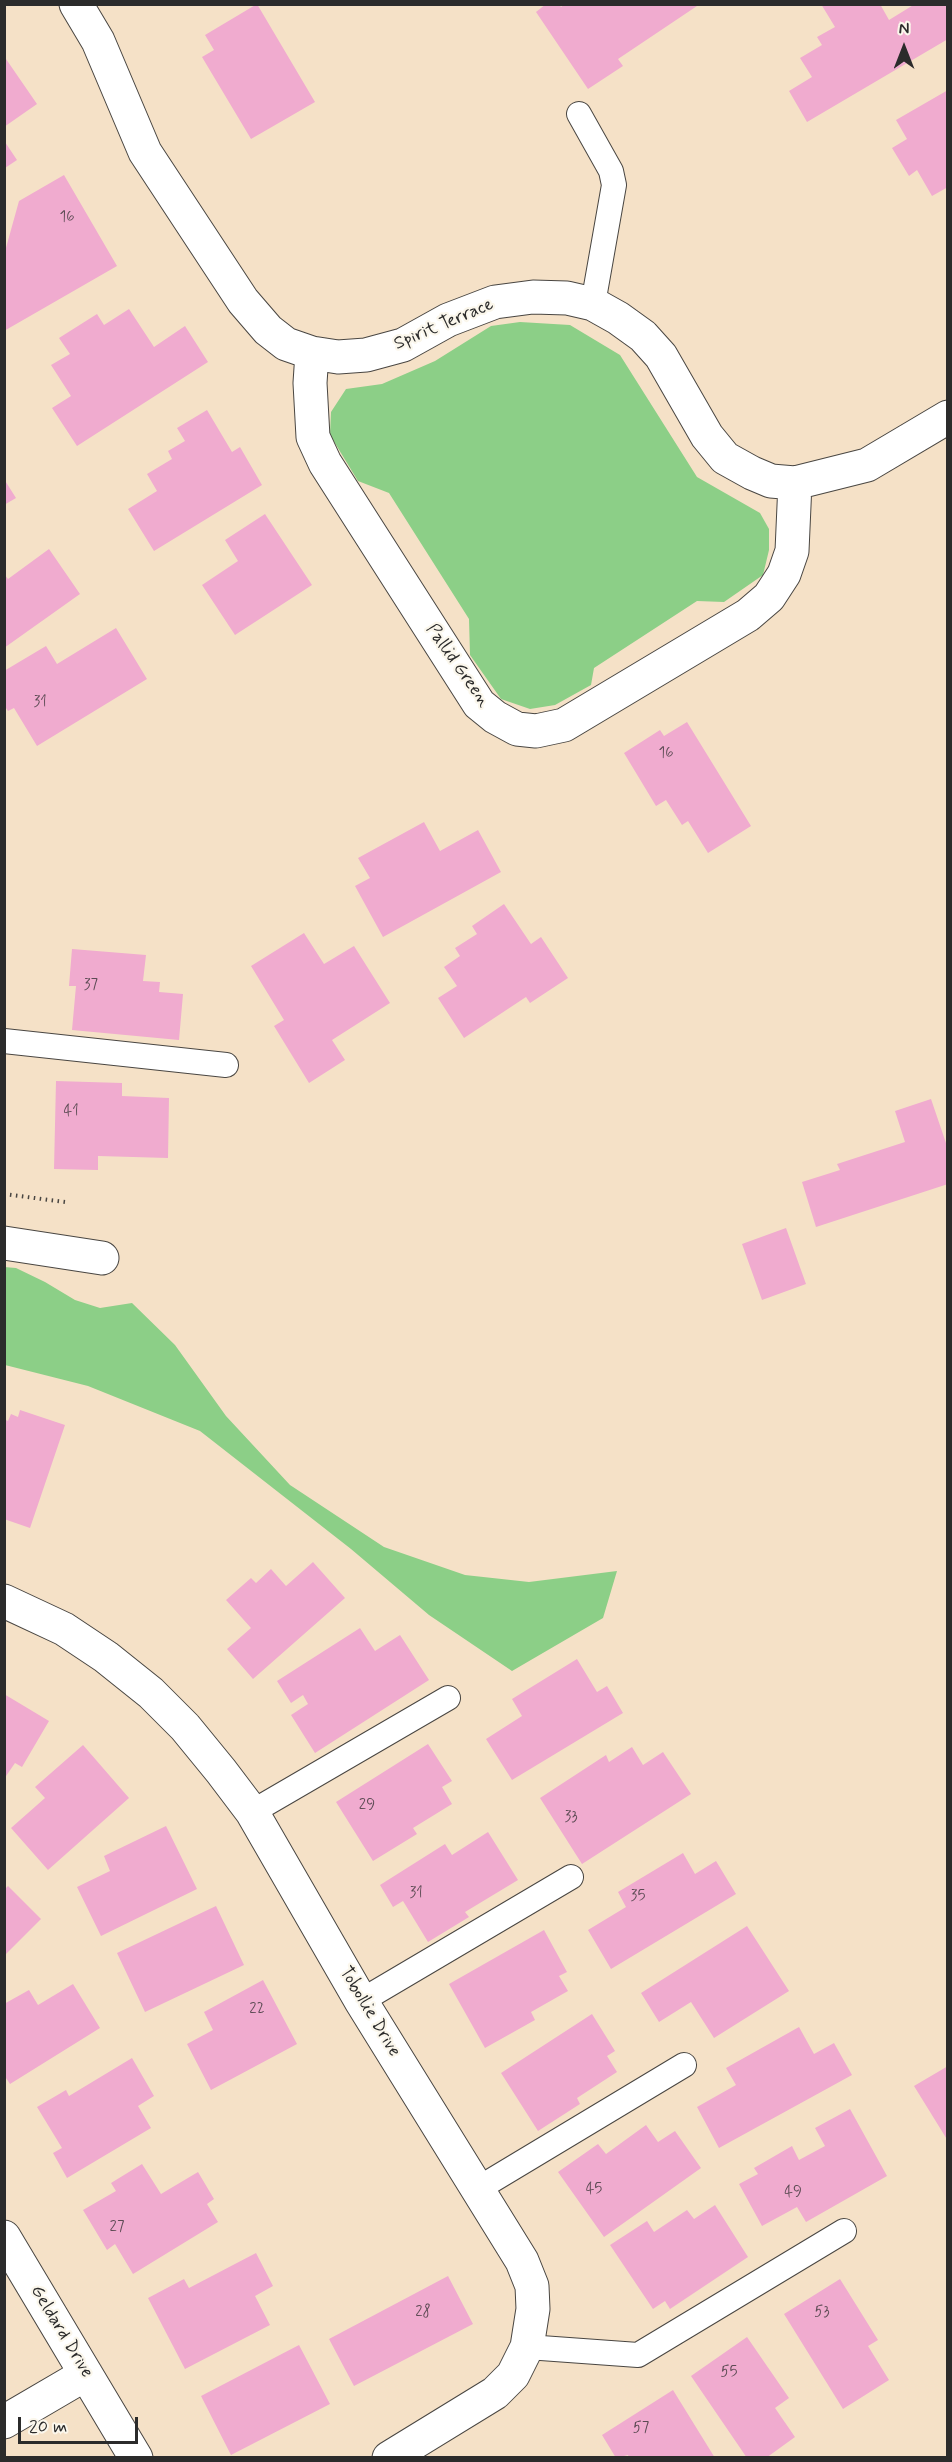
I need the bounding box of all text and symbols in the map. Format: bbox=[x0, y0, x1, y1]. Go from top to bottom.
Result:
north arrow bbox=[874, 18, 934, 78]
text: N bbox=[899, 19, 909, 40]
house number: 16 bbox=[60, 209, 74, 227]
street label: Spirit Terrace bbox=[391, 294, 497, 356]
street label: Pallid Green bbox=[420, 620, 494, 712]
house number: 31 bbox=[33, 694, 47, 712]
house number: 16 bbox=[659, 745, 673, 763]
house number: 37 bbox=[84, 977, 98, 995]
house number: 41 bbox=[63, 1103, 79, 1121]
house number: 29 bbox=[359, 1797, 375, 1815]
house number: 33 bbox=[564, 1809, 578, 1827]
house number: 31 bbox=[409, 1885, 423, 1903]
house number: 35 bbox=[631, 1888, 645, 1906]
street label: Tobollie Drive bbox=[334, 1963, 404, 2061]
house number: 22 bbox=[249, 2001, 265, 2019]
house number: 45 bbox=[586, 2181, 602, 2199]
house number: 49 bbox=[784, 2184, 802, 2202]
house number: 27 bbox=[110, 2219, 124, 2237]
street label: Geldard Drive bbox=[25, 2282, 97, 2382]
house number: 28 bbox=[415, 2304, 431, 2322]
house number: 53 bbox=[814, 2304, 830, 2322]
house number: 55 bbox=[721, 2364, 737, 2382]
scale bar bbox=[21, 2405, 141, 2443]
text: 20 m bbox=[29, 2415, 67, 2439]
house number: 57 bbox=[633, 2420, 649, 2438]

